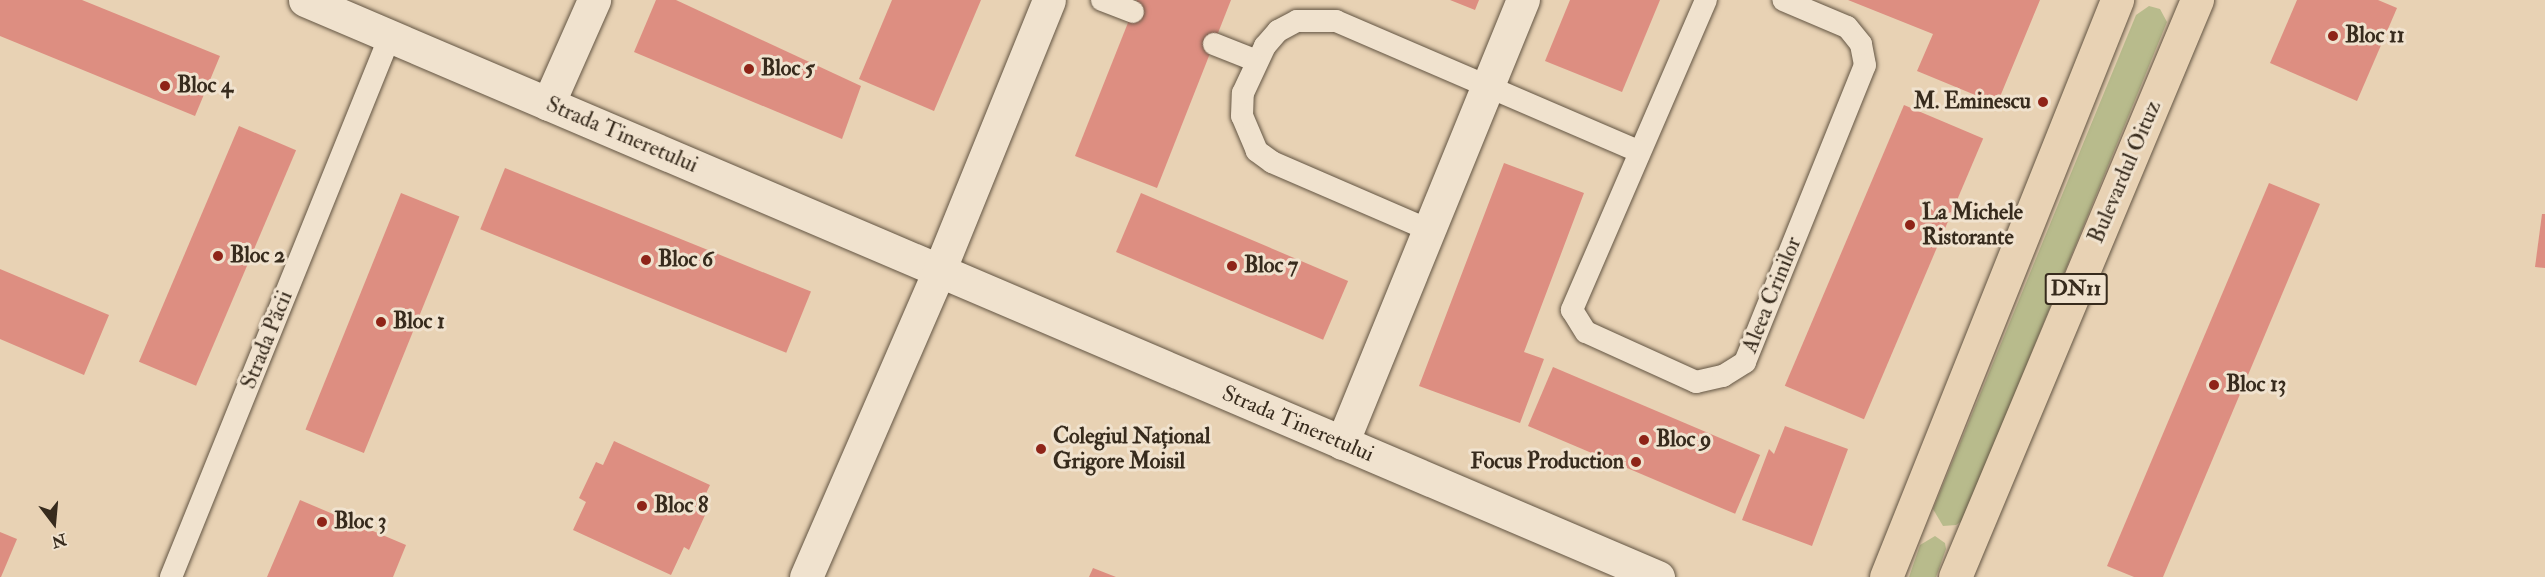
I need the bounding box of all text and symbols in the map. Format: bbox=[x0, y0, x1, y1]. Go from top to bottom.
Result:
place label: Bloc 11 bbox=[2345, 23, 2405, 49]
marker: Bloc 11 bbox=[2326, 29, 2340, 43]
place label: Bloc 5 bbox=[761, 56, 815, 82]
marker: Bloc 5 bbox=[742, 62, 756, 76]
place label: Bloc 4 bbox=[177, 73, 233, 99]
marker: Bloc 4 bbox=[158, 79, 172, 93]
place label: M. Eminescu bbox=[1914, 89, 2031, 115]
street label: Strada Tineretului bbox=[542, 91, 702, 179]
marker: M. Eminescu bbox=[2036, 95, 2050, 109]
street label: Bulevardul Oituz bbox=[2083, 97, 2167, 247]
place label: La Michele Ristorante bbox=[1922, 199, 2023, 250]
marker: La Michele Ristorante bbox=[1903, 218, 1917, 232]
street label: Aleea Crinilor bbox=[1737, 233, 1807, 357]
place label: Bloc 2 bbox=[230, 243, 285, 269]
place label: Bloc 6 bbox=[658, 247, 713, 273]
marker: Bloc 2 bbox=[211, 249, 225, 263]
marker: Bloc 6 bbox=[639, 253, 653, 267]
place label: Bloc 7 bbox=[1244, 253, 1298, 279]
marker: Bloc 7 bbox=[1225, 259, 1239, 273]
road number: DN11 bbox=[2044, 271, 2108, 307]
street label: Strada Păcii bbox=[235, 287, 299, 393]
place label: Bloc 1 bbox=[393, 309, 445, 335]
marker: Bloc 1 bbox=[374, 315, 388, 329]
place label: Bloc 13 bbox=[2226, 372, 2286, 398]
marker: Bloc 13 bbox=[2207, 378, 2221, 392]
street label: Strada Tineretului bbox=[1218, 380, 1378, 468]
place label: Colegiul Național Grigore Moisil bbox=[1053, 423, 1210, 475]
place label: Bloc 9 bbox=[1656, 427, 1711, 453]
marker: Bloc 9 bbox=[1637, 433, 1651, 447]
marker: Colegiul Național Grigore Moisil bbox=[1034, 442, 1048, 456]
place label: Focus Production bbox=[1470, 449, 1624, 475]
marker: Focus Production bbox=[1629, 455, 1643, 469]
north arrow bbox=[24, 493, 84, 553]
place label: Bloc 8 bbox=[654, 493, 708, 519]
marker: Bloc 8 bbox=[635, 499, 649, 513]
place label: Bloc 3 bbox=[334, 509, 386, 535]
marker: Bloc 3 bbox=[315, 515, 329, 529]
text: N bbox=[49, 529, 69, 552]

